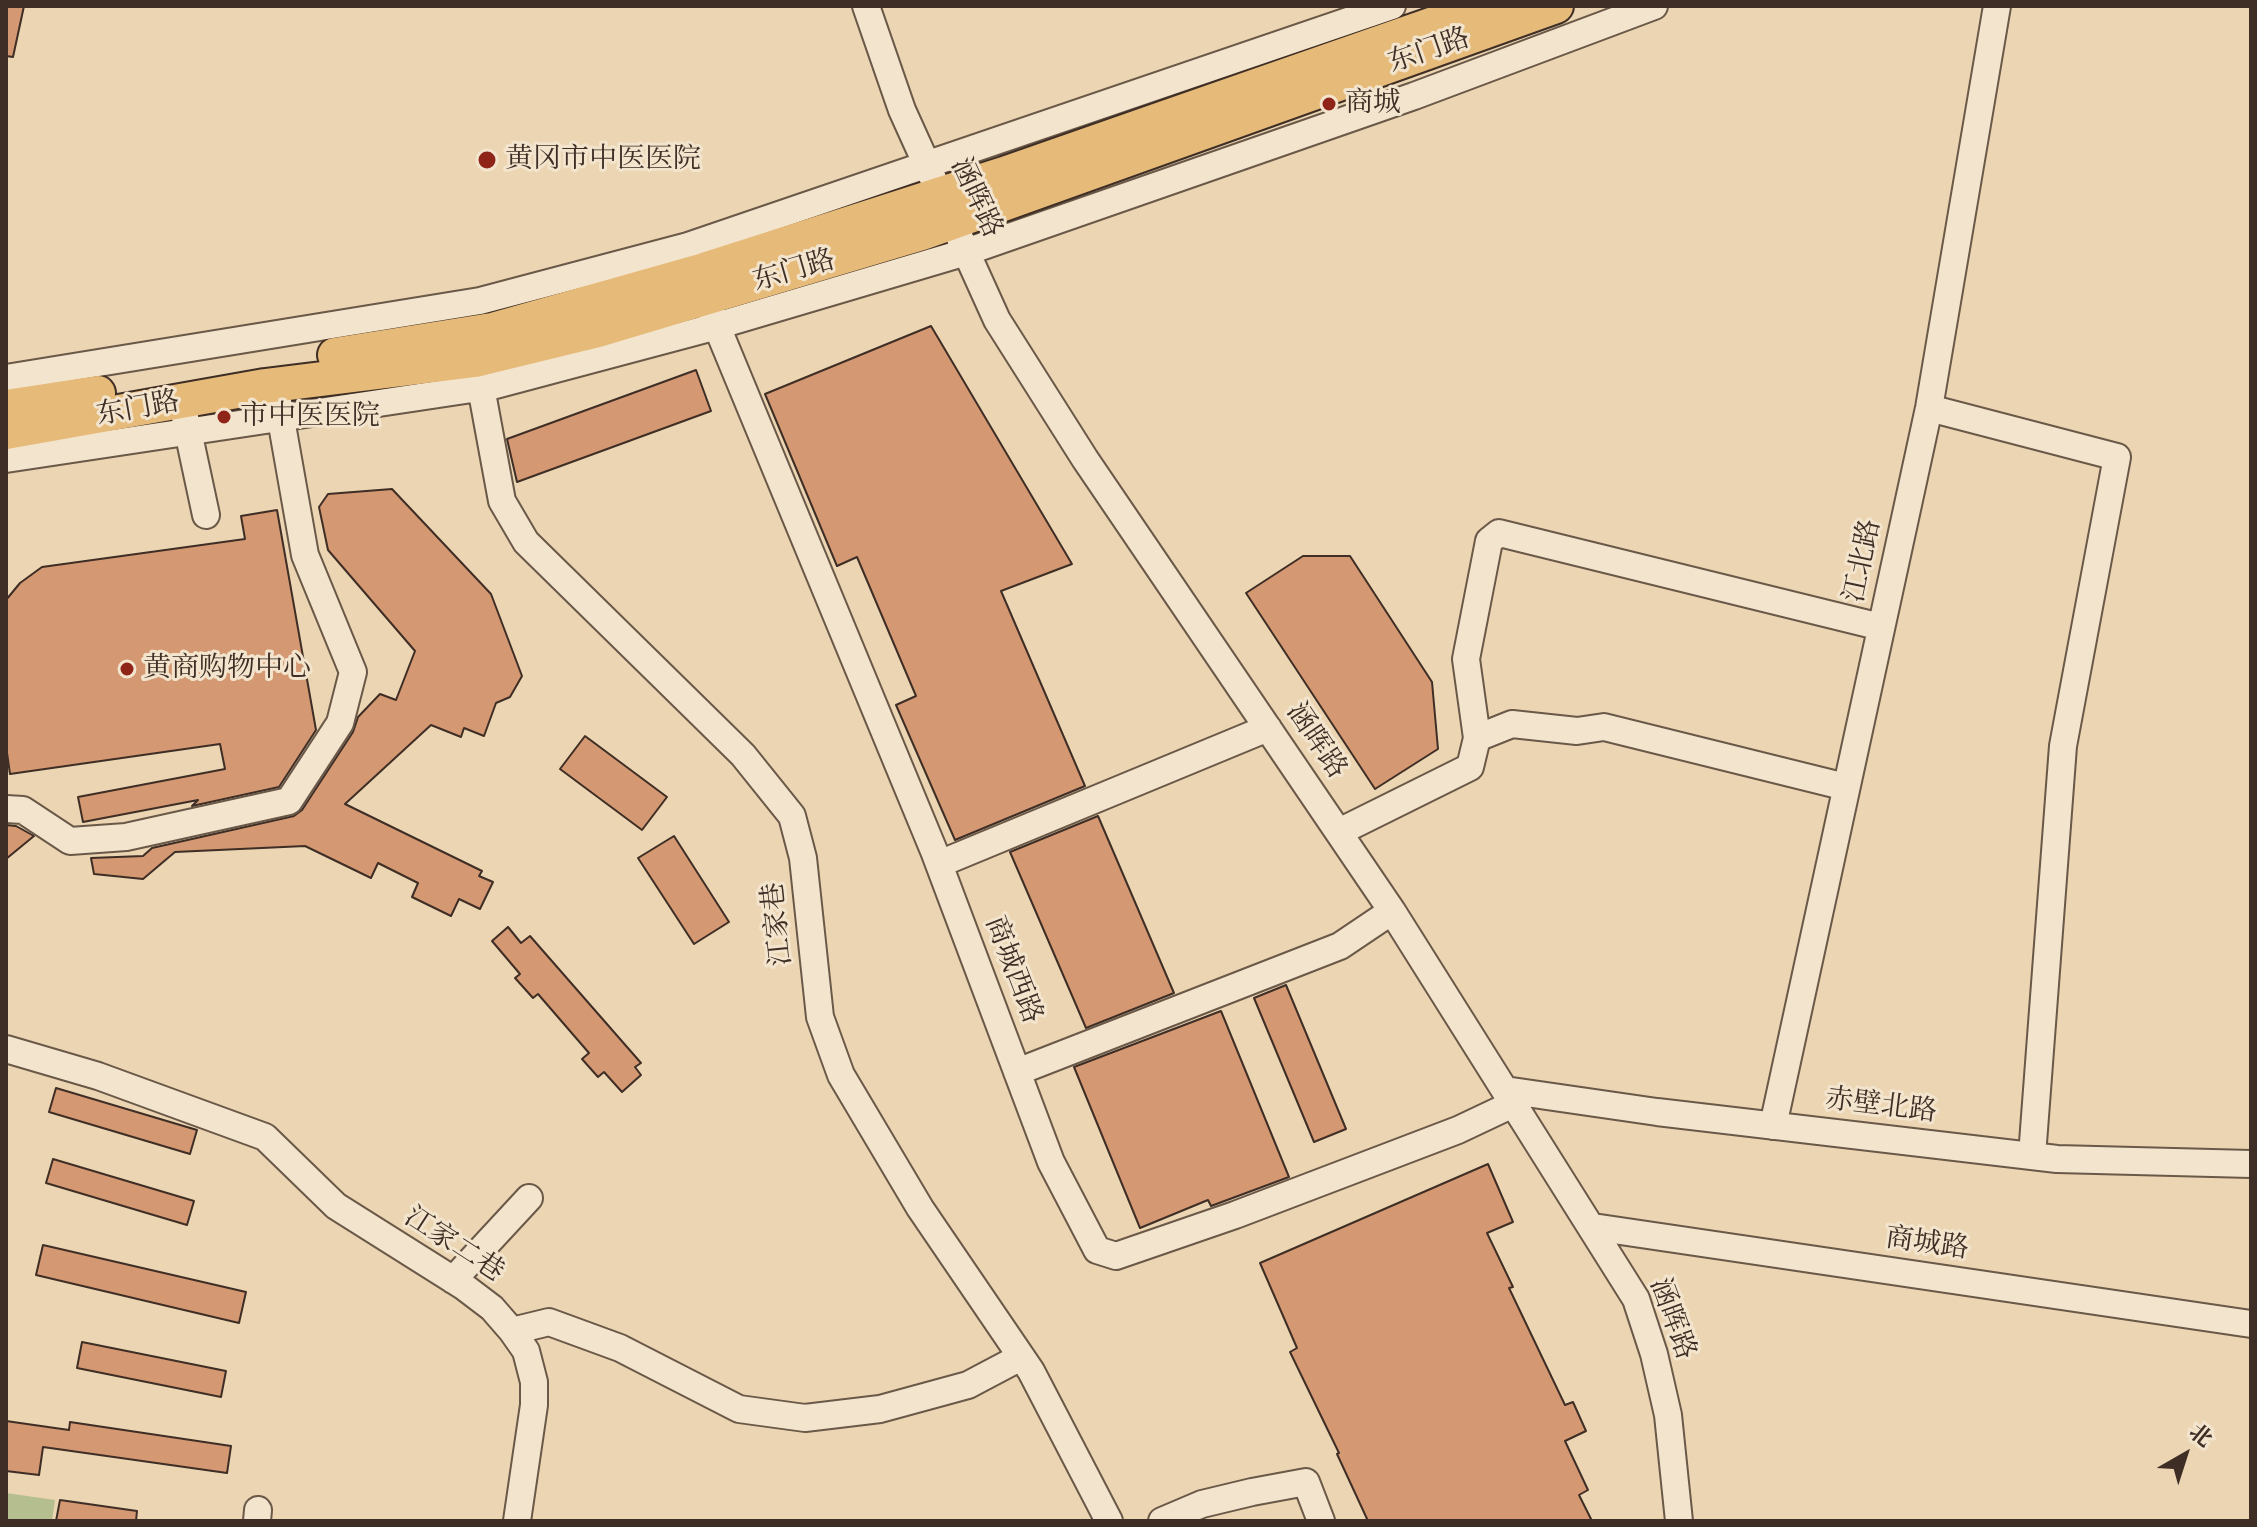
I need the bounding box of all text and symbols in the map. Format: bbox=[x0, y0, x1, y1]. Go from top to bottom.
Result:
street label: 东门路 bbox=[1384, 21, 1474, 81]
place label: 商城 bbox=[1345, 87, 1401, 121]
marker: 商城 bbox=[1320, 95, 1338, 113]
place label: 黄冈市中医医院 bbox=[505, 143, 701, 177]
marker: 黄冈市中医医院 bbox=[476, 149, 498, 171]
street label: 涵晖路 bbox=[943, 153, 1009, 243]
street label: 东门路 bbox=[749, 243, 839, 299]
street label: 东门路 bbox=[94, 385, 182, 433]
place label: 市中医医院 bbox=[240, 400, 380, 434]
marker: 市中医医院 bbox=[215, 408, 233, 426]
street label: 江北路 bbox=[1838, 516, 1888, 606]
place label: 黄商购物中心 bbox=[143, 652, 311, 686]
marker: 黄商购物中心 bbox=[118, 660, 136, 678]
street label: 涵晖路 bbox=[1279, 697, 1353, 785]
street label: 江家巷 bbox=[757, 880, 799, 968]
street label: 商城西路 bbox=[977, 912, 1049, 1028]
street label: 赤壁北路 bbox=[1823, 1083, 1939, 1129]
street label: 江家二巷 bbox=[398, 1200, 510, 1290]
street label: 商城路 bbox=[1883, 1222, 1971, 1266]
street label: 涵晖路 bbox=[1642, 1274, 1702, 1364]
north arrow bbox=[2145, 1415, 2225, 1495]
text: 北 bbox=[2185, 1421, 2216, 1452]

